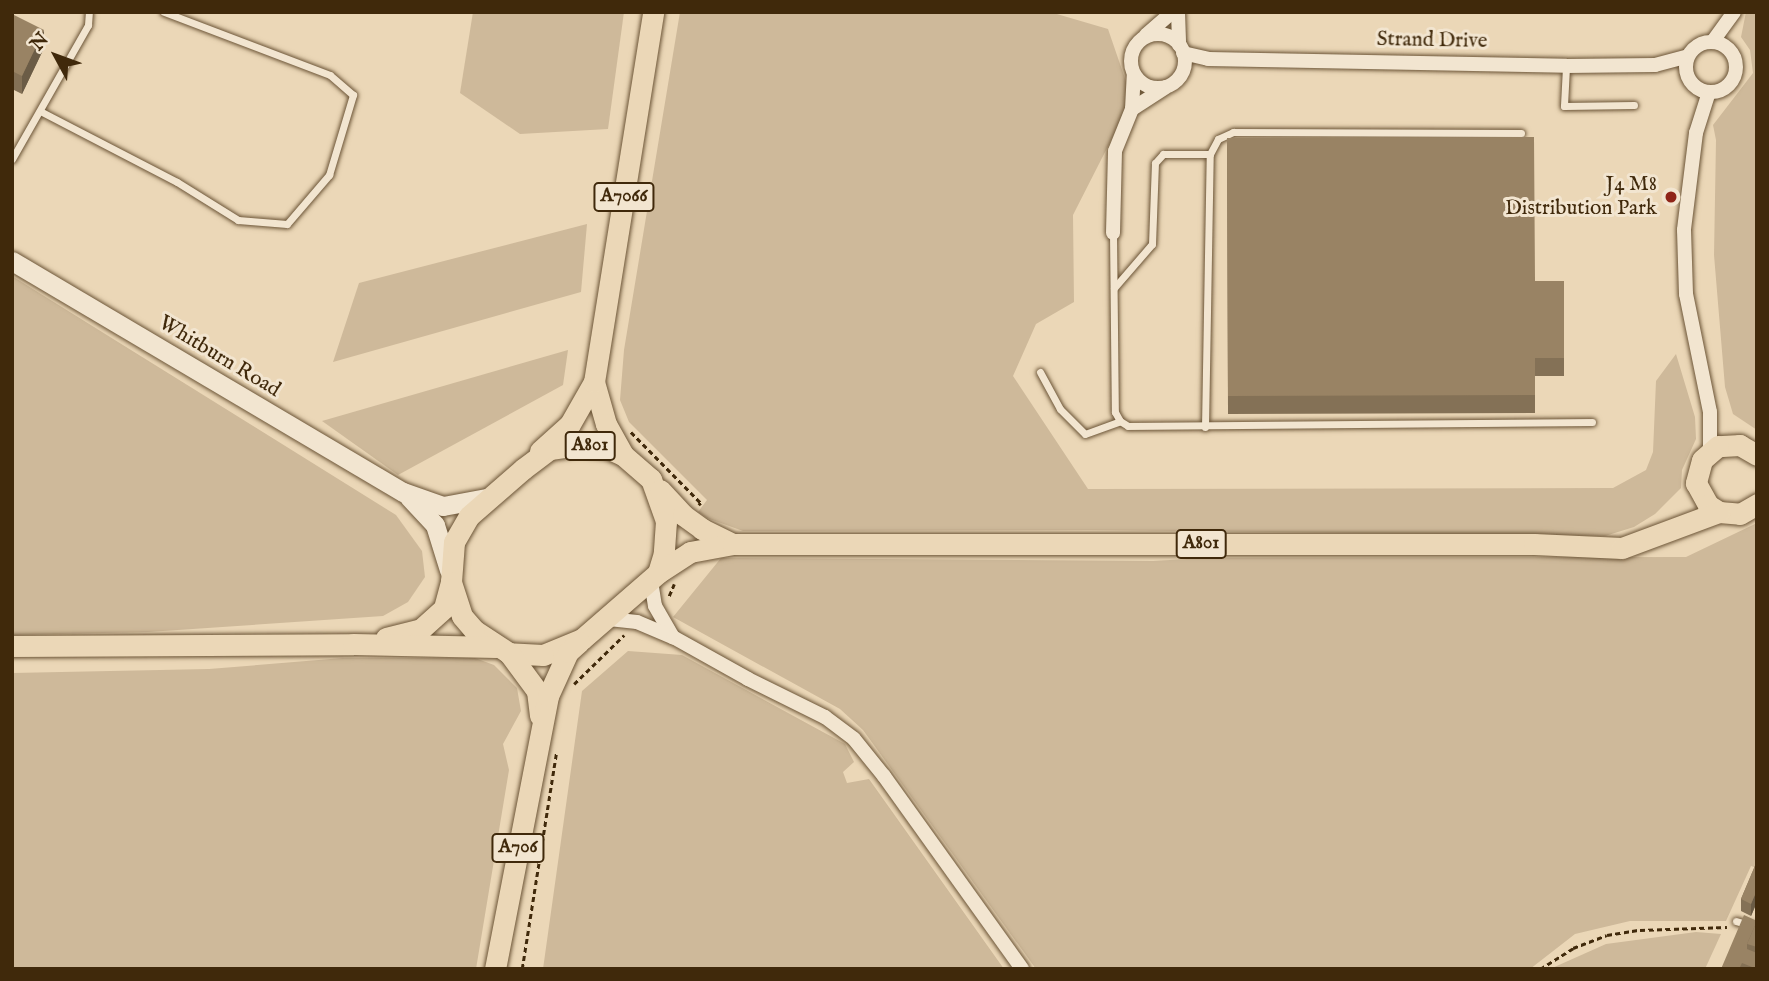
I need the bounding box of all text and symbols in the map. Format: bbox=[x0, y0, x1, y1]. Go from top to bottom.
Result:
north arrow bbox=[21, 21, 91, 91]
street label: Strand Drive bbox=[1376, 27, 1488, 55]
text: N bbox=[26, 28, 55, 56]
place label: J4 M8 Distribution Park bbox=[1505, 172, 1657, 222]
road number: A7066 bbox=[592, 182, 656, 212]
marker: J4 M8 Distribution Park bbox=[1663, 189, 1679, 205]
street label: Whitburn Road bbox=[153, 311, 285, 403]
road number: A801 bbox=[564, 430, 616, 462]
road number: A801 bbox=[1175, 528, 1227, 559]
road number: A706 bbox=[490, 832, 546, 863]

